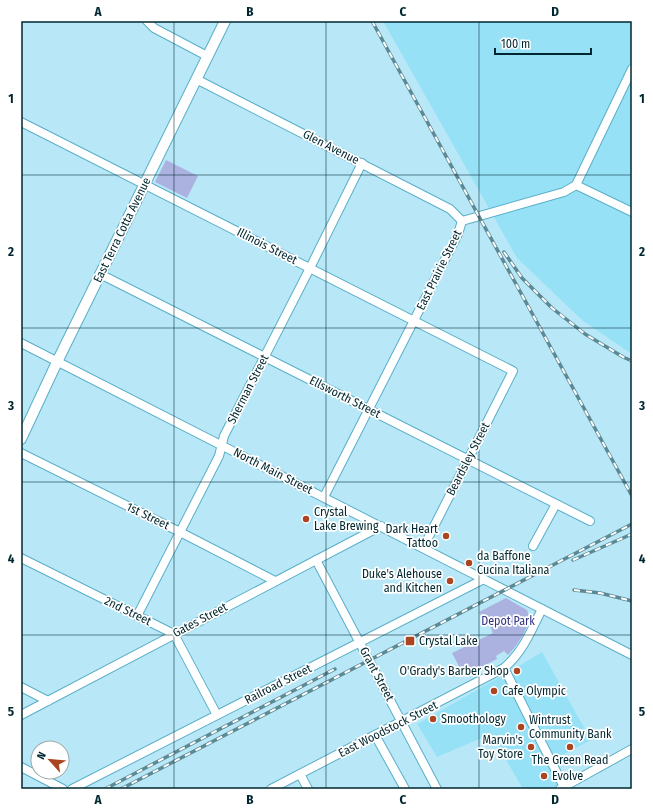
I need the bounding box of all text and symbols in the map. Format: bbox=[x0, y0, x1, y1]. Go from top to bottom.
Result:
text: A bbox=[93, 4, 102, 19]
text: B bbox=[246, 4, 254, 19]
text: C bbox=[400, 4, 407, 19]
text: D bbox=[551, 4, 559, 19]
scale bar bbox=[495, 30, 591, 56]
text: 100 m bbox=[501, 37, 530, 51]
text: 1 bbox=[8, 91, 14, 106]
text: 1 bbox=[639, 91, 645, 106]
street label: Glen Avenue bbox=[301, 127, 361, 167]
street label: East Terra Cotta Avenue bbox=[90, 175, 154, 285]
street label: Illinois Street bbox=[235, 225, 299, 267]
street label: East Prairie Street bbox=[414, 228, 464, 312]
text: 2 bbox=[7, 244, 14, 259]
text: 2 bbox=[638, 244, 645, 259]
street label: Sherman Street bbox=[224, 352, 272, 426]
street label: Ellsworth Street bbox=[307, 373, 383, 421]
text: 3 bbox=[7, 398, 14, 413]
text: 3 bbox=[638, 398, 645, 413]
street label: Beardsley Street bbox=[444, 420, 493, 498]
street label: North Main Street bbox=[231, 445, 315, 497]
street label: 1st Street bbox=[124, 500, 172, 532]
place label: Crystal Lake Brewing bbox=[314, 505, 379, 533]
marker: Crystal Lake Brewing bbox=[301, 514, 311, 524]
place label: Dark Heart Tattoo bbox=[386, 522, 438, 550]
marker: Dark Heart Tattoo bbox=[441, 531, 451, 541]
place label: da Baffone Cucina Italiana bbox=[477, 549, 549, 577]
text: 4 bbox=[8, 551, 15, 566]
text: 4 bbox=[639, 551, 646, 566]
marker: da Baffone Cucina Italiana bbox=[464, 558, 474, 568]
place label: Duke's Alehouse and Kitchen bbox=[362, 567, 442, 595]
marker: Duke's Alehouse and Kitchen bbox=[445, 576, 455, 586]
street label: 2nd Street bbox=[102, 594, 154, 628]
street label: Gates Street bbox=[170, 600, 230, 640]
park label: Depot Park bbox=[481, 614, 535, 628]
place label: Crystal Lake bbox=[419, 634, 478, 648]
marker: Crystal Lake bbox=[404, 635, 416, 647]
street label: Grant Street bbox=[357, 645, 397, 703]
street label: Railroad Street bbox=[242, 661, 314, 707]
place label: O'Grady's Barber Shop bbox=[400, 664, 509, 678]
marker: O'Grady's Barber Shop bbox=[512, 666, 522, 676]
place label: Cafe Olympic bbox=[502, 684, 566, 698]
marker: Cafe Olympic bbox=[489, 686, 499, 696]
street label: East Woodstock Street bbox=[336, 698, 440, 760]
text: 5 bbox=[8, 704, 14, 719]
text: 5 bbox=[639, 704, 645, 719]
place label: Smoothology bbox=[441, 712, 506, 726]
place label: Wintrust Community Bank bbox=[529, 713, 612, 741]
marker: Smoothology bbox=[428, 714, 438, 724]
marker: Wintrust Community Bank bbox=[516, 722, 526, 732]
place label: Marvin's Toy Store bbox=[478, 733, 523, 761]
north arrow bbox=[30, 740, 70, 780]
marker: Marvin's Toy Store bbox=[526, 742, 536, 752]
marker: The Green Read bbox=[565, 742, 575, 752]
text: N bbox=[34, 750, 49, 762]
place label: The Green Read bbox=[532, 753, 608, 767]
place label: Evolve bbox=[552, 769, 583, 783]
marker: Evolve bbox=[539, 771, 549, 781]
text: A bbox=[93, 792, 102, 807]
text: B bbox=[246, 792, 254, 807]
text: C bbox=[400, 792, 407, 807]
text: D bbox=[551, 792, 559, 807]

